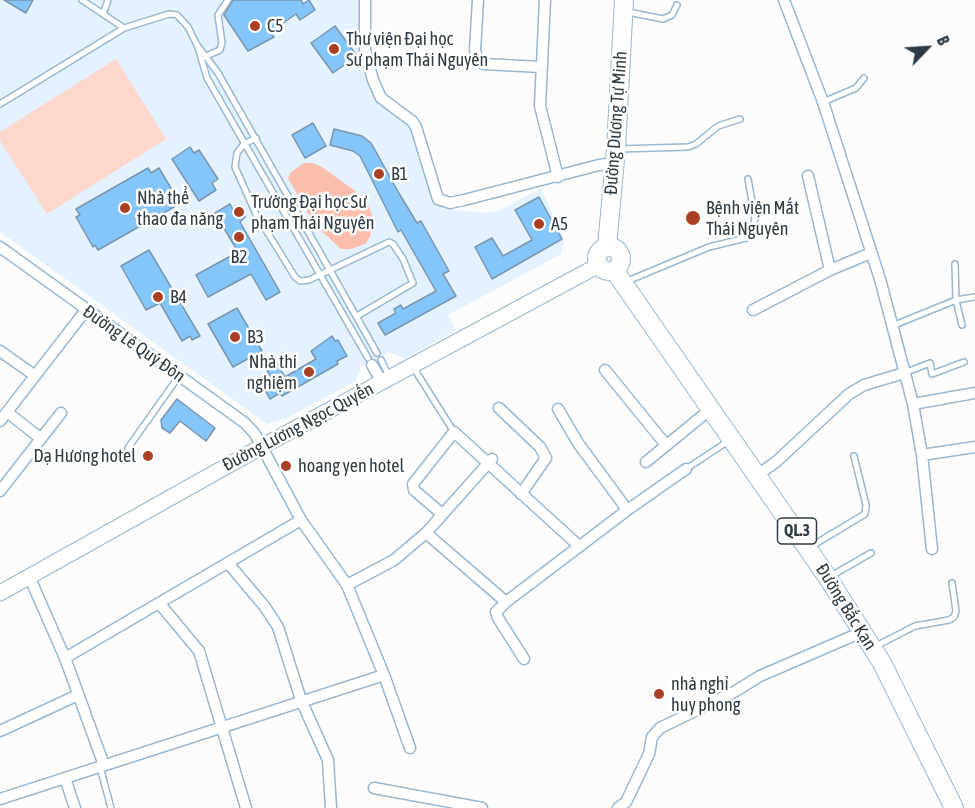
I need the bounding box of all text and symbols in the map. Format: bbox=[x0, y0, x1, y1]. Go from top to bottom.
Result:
place label: C5 bbox=[267, 15, 284, 37]
north arrow bbox=[897, 18, 957, 78]
marker: C5 bbox=[248, 19, 262, 33]
place label: Thư viện Đại học Sư phạm Thái Nguyên bbox=[346, 28, 488, 70]
text: B bbox=[934, 33, 953, 48]
marker: Thư viện Đại học Sư phạm Thái Nguyên bbox=[327, 42, 341, 56]
street label: Đường Dương Tự Minh bbox=[600, 50, 632, 196]
place label: B1 bbox=[391, 163, 408, 185]
marker: B1 bbox=[372, 167, 386, 181]
place label: Nhà thể thao đa năng bbox=[137, 187, 223, 230]
place label: Trường Đại học Sư phạm Thái Nguyên bbox=[251, 191, 374, 234]
place label: Bệnh viện Mắt Thái Nguyên bbox=[706, 197, 799, 240]
marker: Nhà thể thao đa năng bbox=[118, 201, 132, 215]
marker: Trường Đại học Sư phạm Thái Nguyên bbox=[232, 205, 246, 219]
marker: Bệnh viện Mắt Thái Nguyên bbox=[684, 209, 702, 227]
place label: A5 bbox=[551, 213, 568, 235]
marker: A5 bbox=[532, 217, 546, 231]
marker: B2 bbox=[232, 230, 246, 244]
place label: B2 bbox=[231, 246, 247, 268]
place label: B4 bbox=[170, 286, 187, 308]
marker: B4 bbox=[151, 290, 165, 304]
street label: Đường Lê Quý Đôn bbox=[79, 301, 189, 387]
place label: B3 bbox=[247, 326, 264, 348]
marker: B3 bbox=[228, 330, 242, 344]
place label: Nhà thí nghiệm bbox=[247, 351, 297, 394]
marker: Nhà thí nghiệm bbox=[302, 365, 316, 379]
street label: Đường Lương Ngọc Quyến bbox=[219, 378, 377, 476]
place label: Dạ Hương hotel bbox=[33, 445, 136, 467]
marker: Dạ Hương hotel bbox=[141, 449, 155, 463]
place label: hoang yen hotel bbox=[298, 455, 404, 477]
marker: hoang yen hotel bbox=[279, 459, 293, 473]
road number: QL.3 bbox=[778, 518, 816, 544]
street label: Đường Bắc Kạn bbox=[811, 560, 881, 654]
place label: nhà nghỉ huy phong bbox=[671, 673, 740, 716]
marker: nhà nghỉ huy phong bbox=[652, 687, 666, 701]

